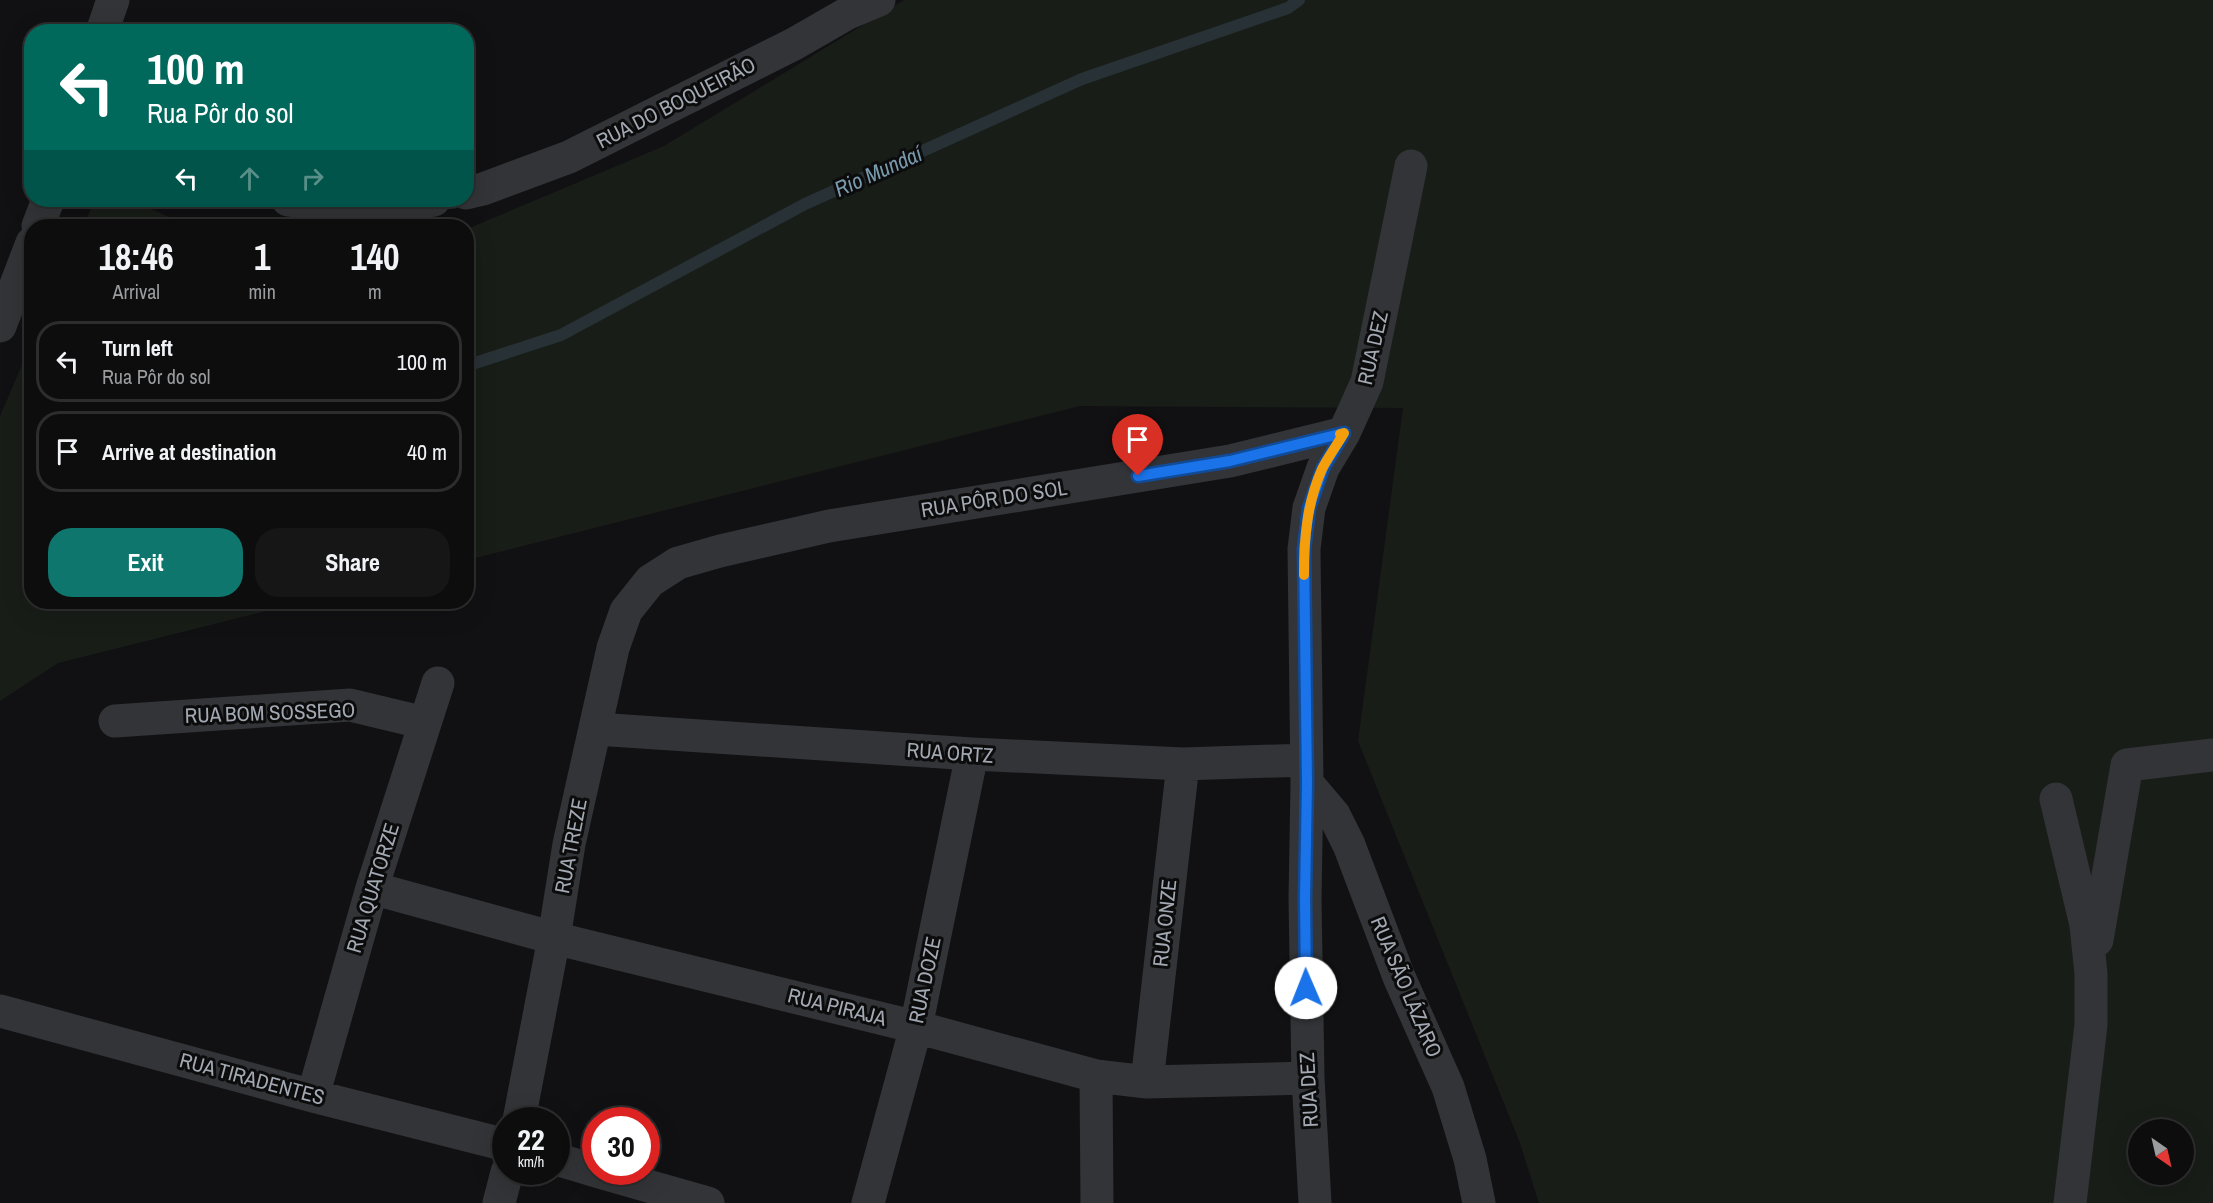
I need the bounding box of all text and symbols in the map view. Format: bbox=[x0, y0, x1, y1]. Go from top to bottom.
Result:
text: 100 m bbox=[147, 41, 245, 97]
icon: left bbox=[48, 48, 126, 126]
street label: RUA DO BOQUEIRÃO bbox=[591, 50, 760, 155]
text: Rua Pôr do sol bbox=[147, 95, 293, 131]
water label: Rio Mundaí bbox=[829, 138, 929, 204]
icon: left bbox=[170, 162, 203, 195]
icon: ahead bbox=[233, 162, 266, 195]
icon: right bbox=[296, 162, 329, 195]
text: 18:46 bbox=[98, 233, 174, 281]
text: 1 bbox=[254, 233, 270, 281]
text: 140 bbox=[350, 233, 400, 281]
text: Arrival bbox=[113, 278, 160, 305]
text: min bbox=[248, 278, 276, 305]
text: m bbox=[368, 278, 382, 305]
street label: RUA DEZ bbox=[1350, 308, 1395, 388]
text: Turn left bbox=[102, 333, 173, 363]
icon: left bbox=[51, 345, 84, 378]
text: 100 m bbox=[397, 347, 447, 377]
text: Rua Pôr do sol bbox=[102, 363, 210, 390]
pin bbox=[1112, 414, 1163, 476]
icon: arrive bbox=[1121, 423, 1154, 456]
icon: arrive bbox=[51, 435, 84, 468]
text: Arrive at destination bbox=[102, 437, 276, 467]
text: 40 m bbox=[407, 437, 447, 467]
street label: RUA PÔR DO SOL bbox=[919, 473, 1069, 524]
button: Exit bbox=[48, 528, 243, 597]
button: Share bbox=[255, 528, 450, 597]
street label: RUA BOM SOSSEGO bbox=[184, 695, 356, 730]
street label: RUA ORTZ bbox=[906, 735, 995, 770]
street label: RUA TREZE bbox=[547, 796, 594, 896]
street label: RUA QUATORZE bbox=[339, 819, 406, 956]
street label: RUA ONZE bbox=[1145, 878, 1184, 968]
street label: RUA SÃO LÁZARO bbox=[1364, 912, 1449, 1062]
street label: RUA DOZE bbox=[901, 934, 948, 1026]
position arrow bbox=[1274, 956, 1338, 1020]
street label: RUA PIRAJA bbox=[785, 980, 890, 1033]
street label: RUA TIRADENTES bbox=[176, 1045, 328, 1112]
street label: RUA DEZ bbox=[1292, 1052, 1325, 1128]
speed limit sign: 30 bbox=[582, 1107, 660, 1185]
text: 22 bbox=[517, 1119, 545, 1159]
north arrow bbox=[2128, 1119, 2194, 1185]
map controls bbox=[2128, 1119, 2194, 1185]
text: km/h bbox=[518, 1151, 544, 1172]

